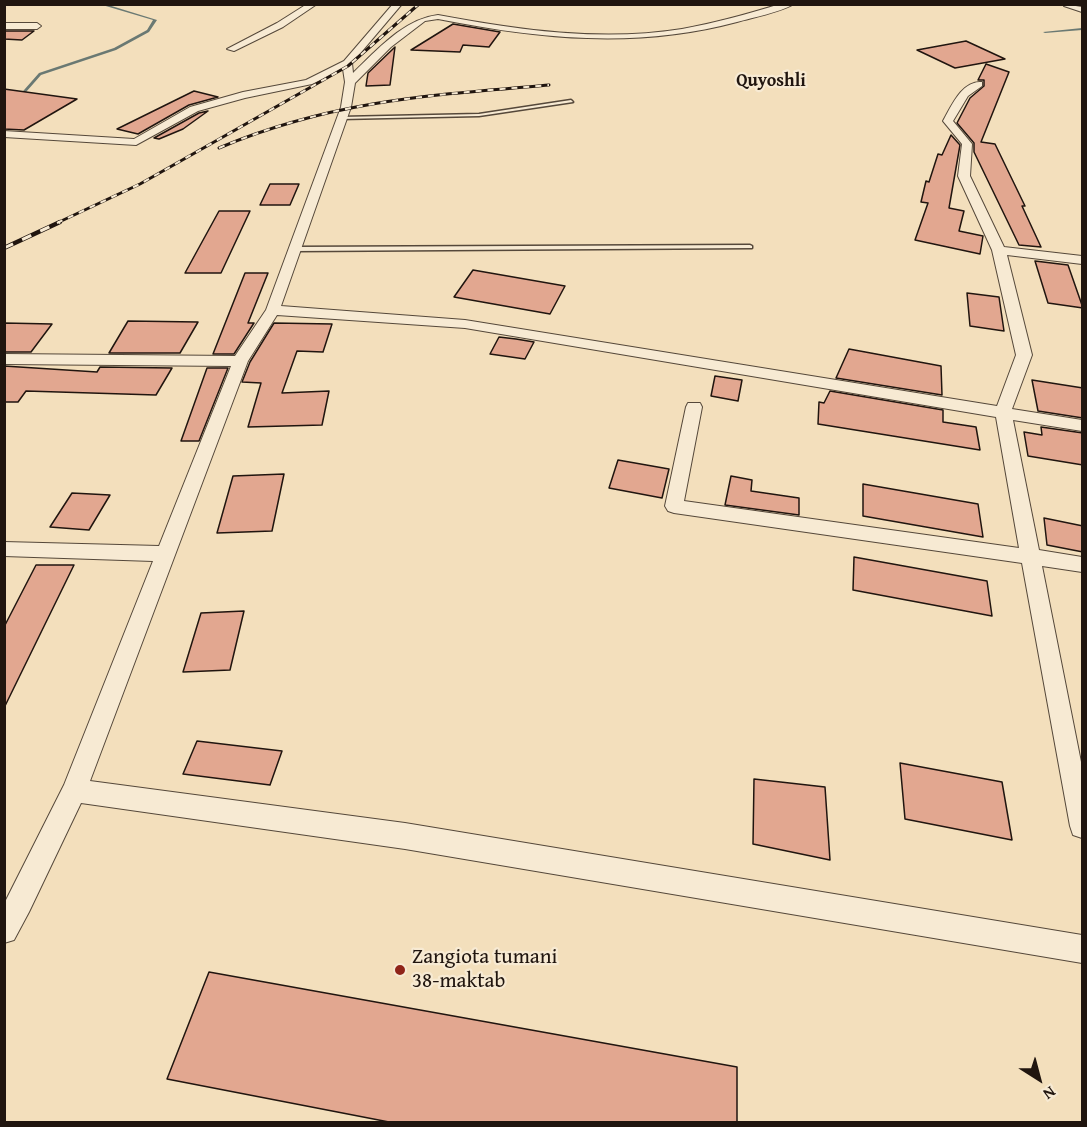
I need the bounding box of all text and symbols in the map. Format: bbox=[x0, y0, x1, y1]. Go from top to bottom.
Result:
district label: Quyoshli bbox=[736, 70, 806, 92]
place label: Zangiota tumani 38-maktab bbox=[412, 945, 557, 995]
marker: Zangiota tumani 38-maktab bbox=[393, 963, 407, 977]
north arrow bbox=[1009, 1049, 1069, 1109]
text: N bbox=[1038, 1081, 1061, 1106]

